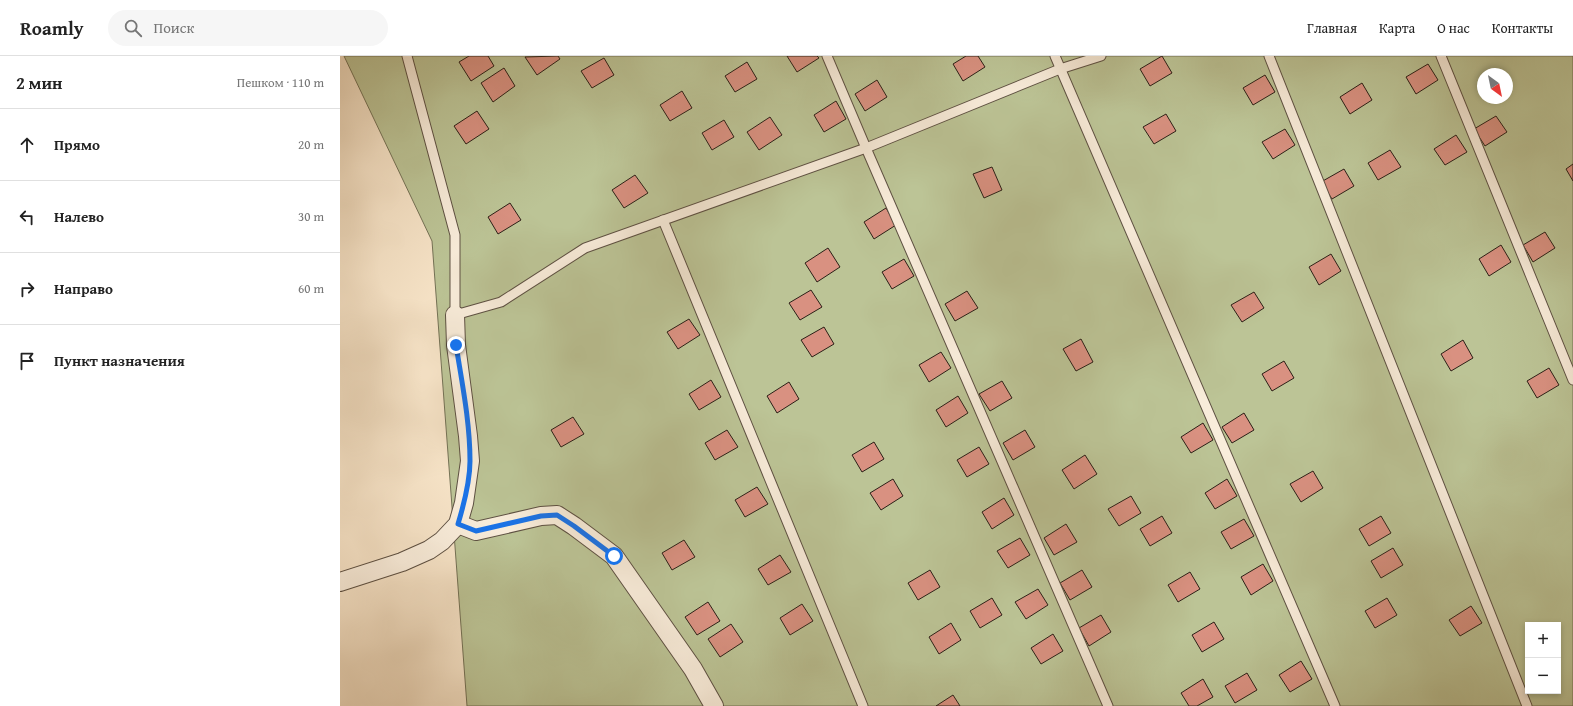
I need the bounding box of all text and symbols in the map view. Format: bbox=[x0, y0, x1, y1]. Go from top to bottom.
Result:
search box bbox=[108, 10, 388, 46]
text: Roamly bbox=[20, 14, 84, 42]
icon: search bbox=[122, 17, 144, 39]
text: Поиск bbox=[154, 17, 194, 38]
text: Главная bbox=[1307, 18, 1357, 38]
text: Карта bbox=[1379, 18, 1415, 38]
text: О нас bbox=[1437, 18, 1470, 38]
text: Контакты bbox=[1492, 18, 1553, 38]
north arrow bbox=[1477, 68, 1513, 104]
text: 2 мин bbox=[16, 70, 62, 95]
text: Пешком · 110 m bbox=[237, 73, 324, 92]
icon: ahead bbox=[16, 134, 38, 156]
text: Прямо bbox=[54, 134, 100, 155]
text: 20 m bbox=[298, 135, 324, 154]
icon: left bbox=[16, 206, 38, 228]
text: Налево bbox=[54, 206, 104, 227]
text: 30 m bbox=[298, 207, 324, 226]
icon: right bbox=[16, 278, 38, 300]
text: Направо bbox=[54, 278, 113, 299]
text: 60 m bbox=[298, 279, 324, 298]
route end bbox=[447, 336, 465, 354]
icon: arrive bbox=[16, 350, 38, 372]
text: Пункт назначения bbox=[54, 350, 185, 371]
route start bbox=[605, 547, 623, 565]
map controls bbox=[1525, 622, 1561, 694]
button: + bbox=[1525, 622, 1561, 658]
button: − bbox=[1525, 658, 1561, 694]

